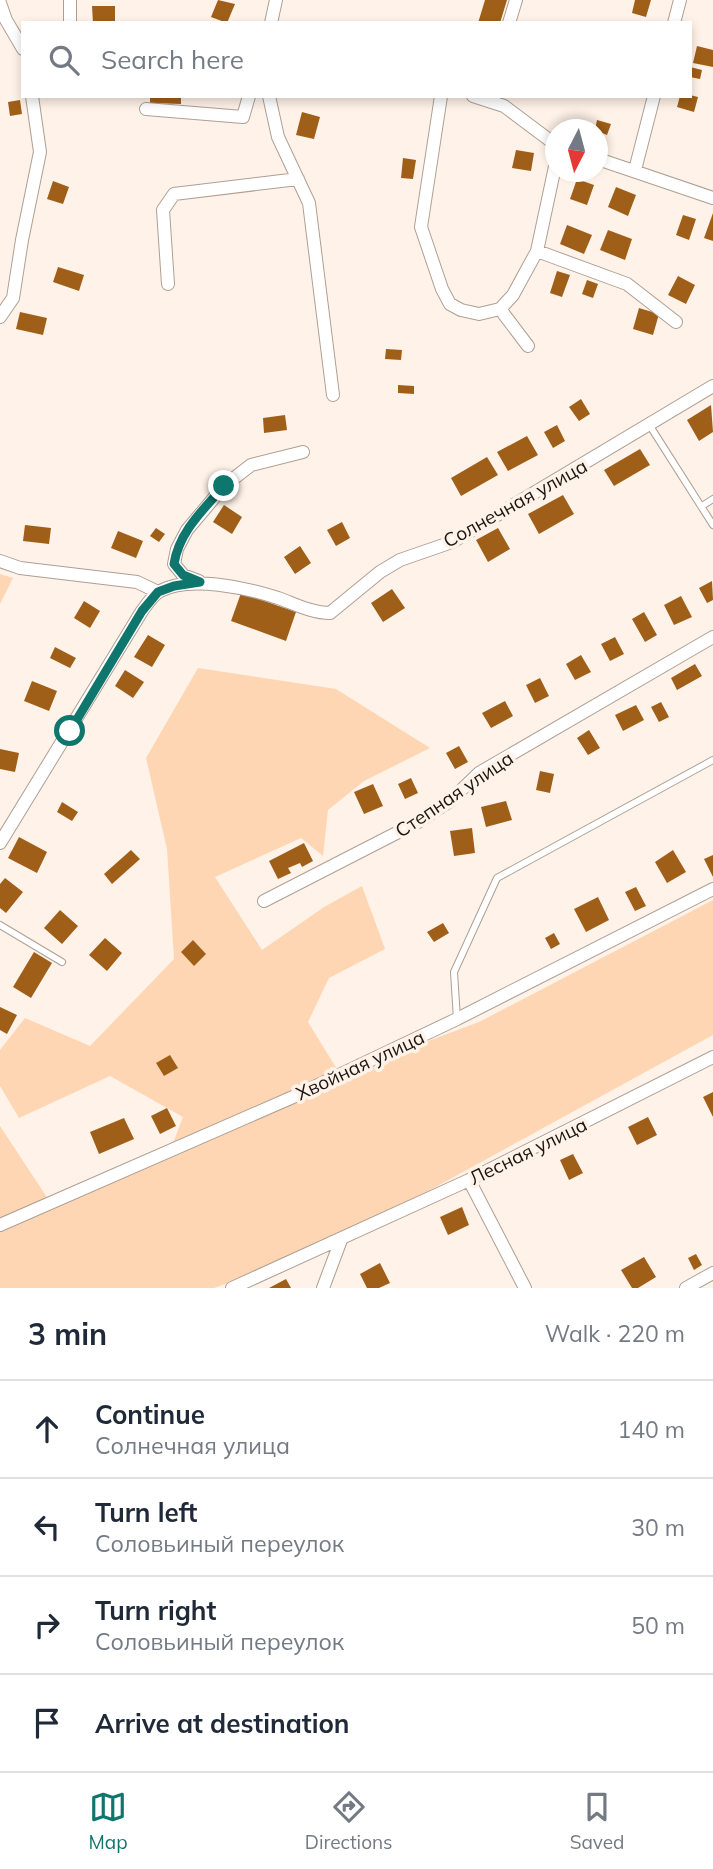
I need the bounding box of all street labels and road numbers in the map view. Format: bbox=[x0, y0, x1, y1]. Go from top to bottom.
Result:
street label: Солнечная улица bbox=[439, 453, 591, 553]
street label: Степная улица bbox=[390, 746, 518, 842]
street label: Хвойная улица bbox=[292, 1025, 428, 1105]
street label: Лесная улица bbox=[465, 1112, 591, 1190]

